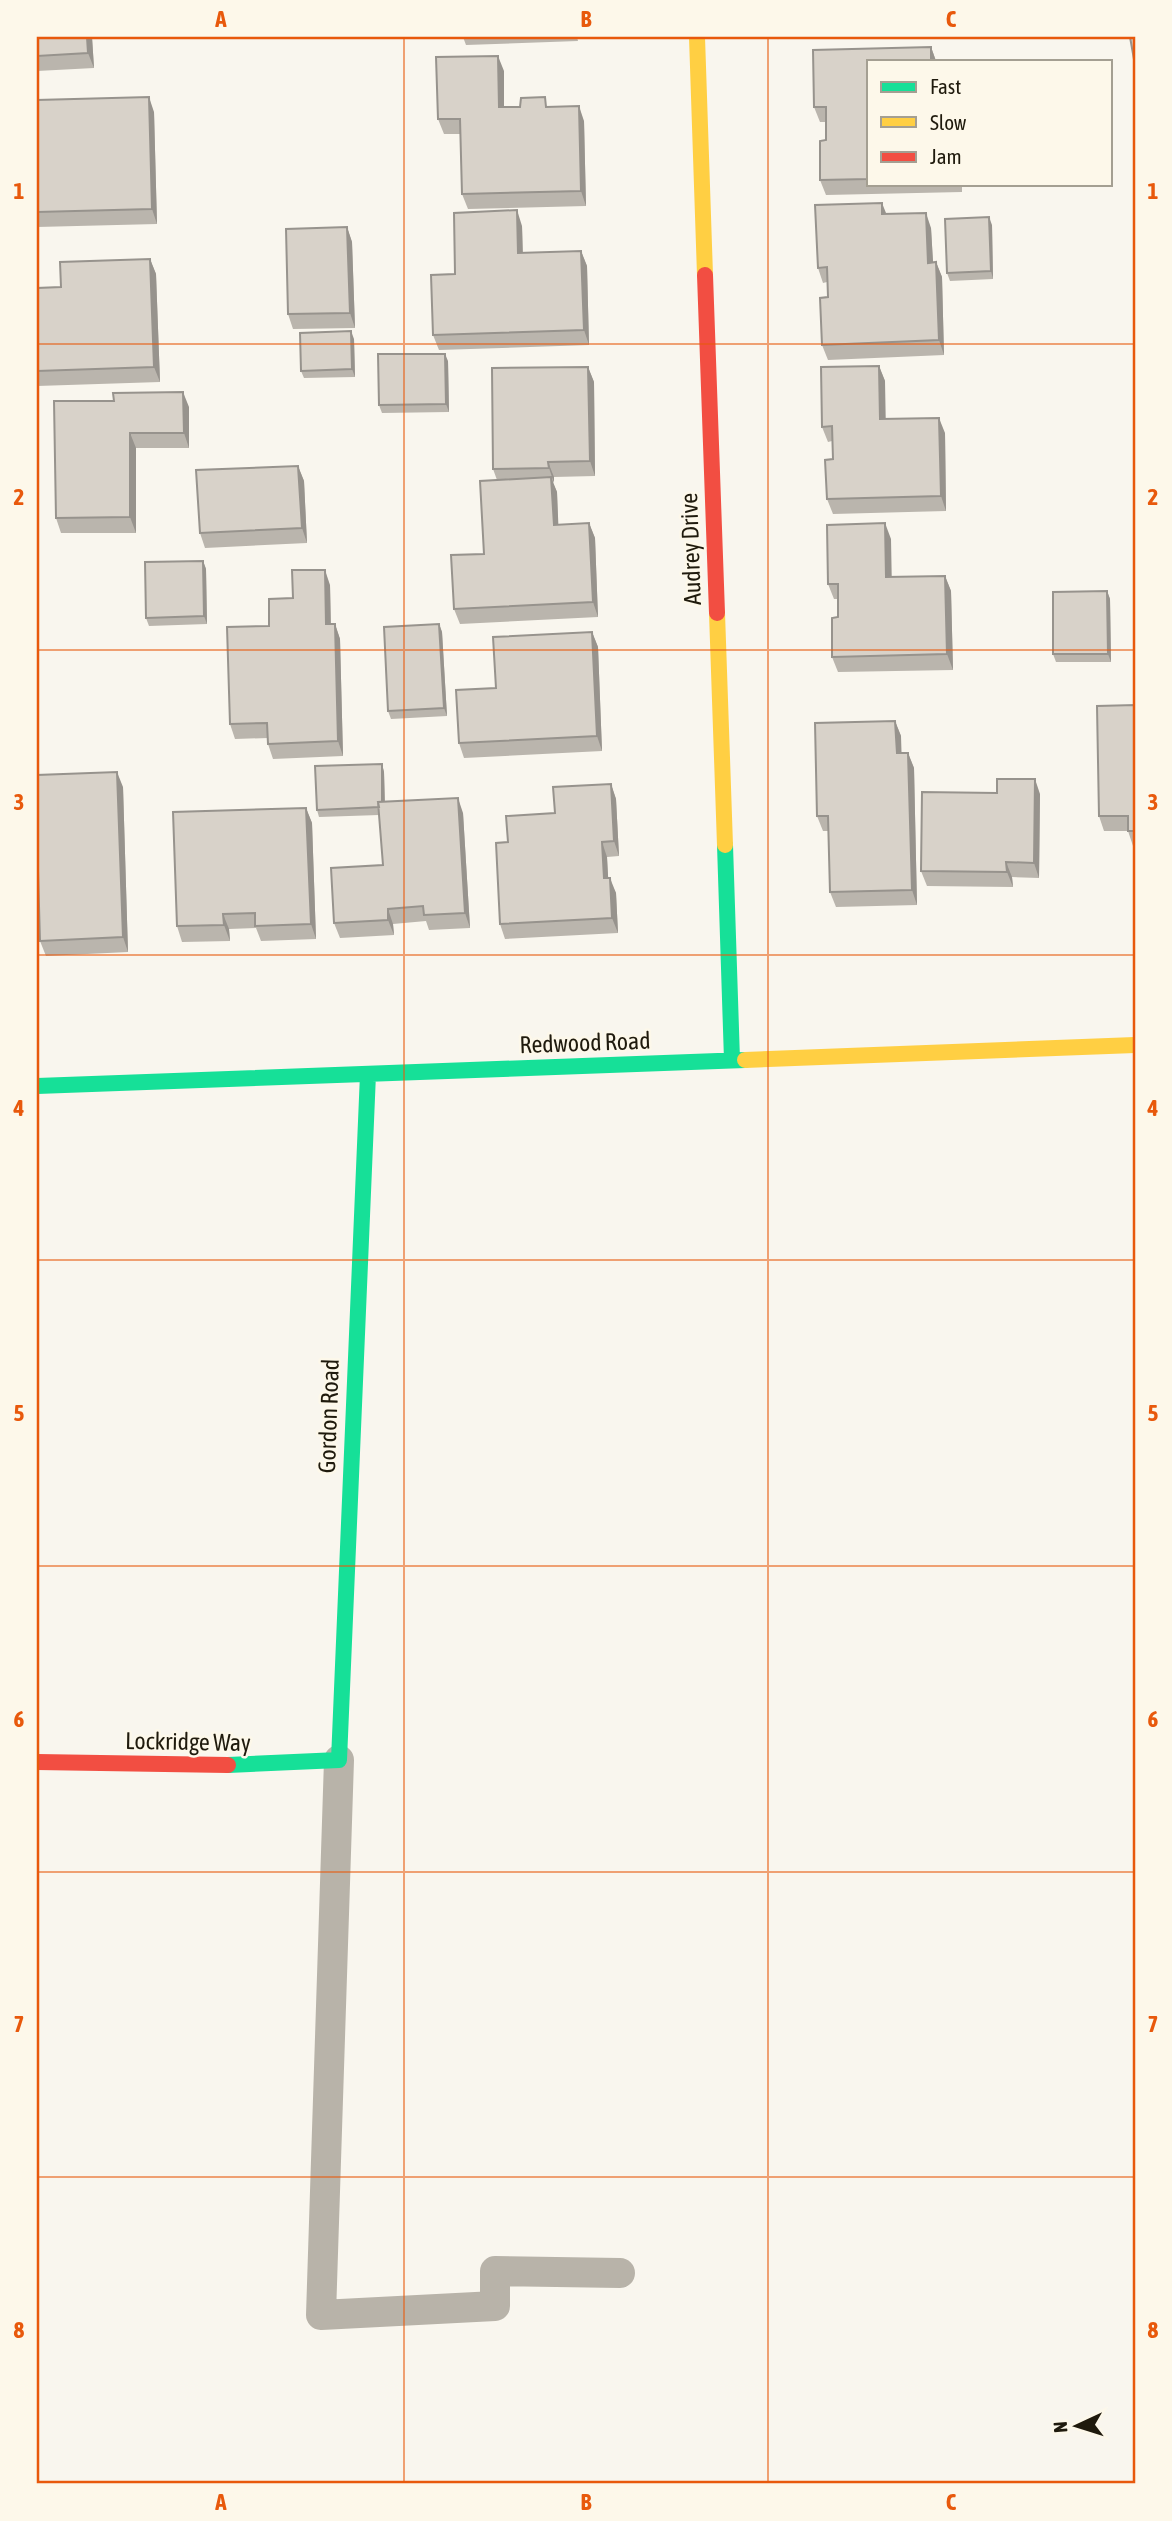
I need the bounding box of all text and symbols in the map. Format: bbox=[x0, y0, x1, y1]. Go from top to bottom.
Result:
text: A bbox=[214, 6, 227, 32]
text: B bbox=[581, 6, 592, 32]
text: C bbox=[946, 6, 957, 32]
legend bbox=[867, 60, 1112, 186]
text: Fast bbox=[930, 74, 961, 98]
text: Slow bbox=[930, 110, 967, 134]
text: Jam bbox=[930, 144, 962, 168]
text: 1 bbox=[14, 178, 25, 204]
text: 1 bbox=[1148, 178, 1159, 204]
text: 2 bbox=[14, 484, 24, 510]
text: 2 bbox=[1148, 484, 1158, 510]
street label: Audrey Drive bbox=[675, 492, 706, 606]
text: 3 bbox=[14, 789, 24, 815]
text: 3 bbox=[1148, 789, 1158, 815]
street label: Redwood Road bbox=[519, 1027, 651, 1058]
text: 4 bbox=[13, 1095, 25, 1121]
text: 4 bbox=[1147, 1095, 1159, 1121]
street label: Gordon Road bbox=[313, 1358, 344, 1474]
text: 5 bbox=[14, 1400, 25, 1426]
text: 5 bbox=[1148, 1400, 1159, 1426]
text: 6 bbox=[14, 1706, 25, 1732]
text: 6 bbox=[1148, 1706, 1159, 1732]
street label: Lockridge Way bbox=[125, 1727, 251, 1756]
text: 7 bbox=[14, 2011, 24, 2037]
text: 7 bbox=[1148, 2011, 1158, 2037]
text: 8 bbox=[14, 2317, 25, 2343]
text: 8 bbox=[1148, 2317, 1159, 2343]
north arrow bbox=[1042, 2392, 1112, 2462]
text: N bbox=[1049, 2421, 1071, 2434]
text: A bbox=[214, 2489, 227, 2515]
text: B bbox=[581, 2489, 592, 2515]
text: C bbox=[946, 2489, 957, 2515]

